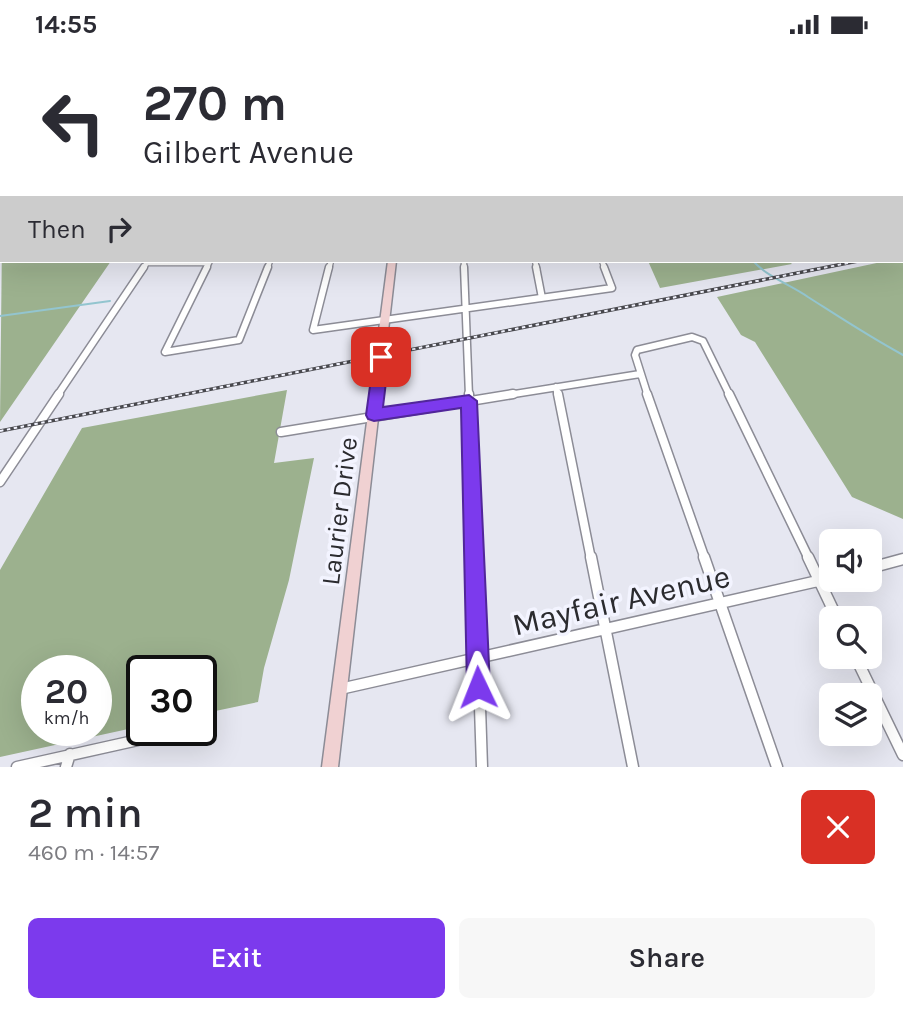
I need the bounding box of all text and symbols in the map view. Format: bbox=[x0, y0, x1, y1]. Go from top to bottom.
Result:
text: 14:55 bbox=[35, 9, 97, 40]
text: 270 m bbox=[143, 75, 287, 132]
icon: left bbox=[28, 77, 119, 168]
text: Gilbert Avenue bbox=[143, 134, 354, 171]
icon: right bbox=[100, 210, 138, 248]
text: Then bbox=[28, 214, 86, 245]
pin bbox=[351, 327, 411, 387]
icon: arrive bbox=[362, 338, 400, 376]
street label: Laurier Drive bbox=[315, 435, 364, 587]
map controls bbox=[819, 529, 882, 746]
button: sound bbox=[819, 529, 882, 592]
street label: Mayfair Avenue bbox=[509, 557, 734, 644]
button: search bbox=[819, 606, 882, 669]
position arrow bbox=[441, 650, 515, 724]
speed limit sign: 30 bbox=[126, 655, 217, 746]
text: 20 bbox=[45, 671, 88, 712]
button: layers bbox=[819, 683, 882, 746]
text: km/h bbox=[44, 707, 89, 729]
text: 2 min bbox=[28, 788, 143, 838]
button: close bbox=[801, 790, 875, 864]
text: 460 m · 14:57 bbox=[28, 839, 159, 866]
button: Exit bbox=[28, 918, 445, 998]
button: Share bbox=[459, 918, 875, 998]

